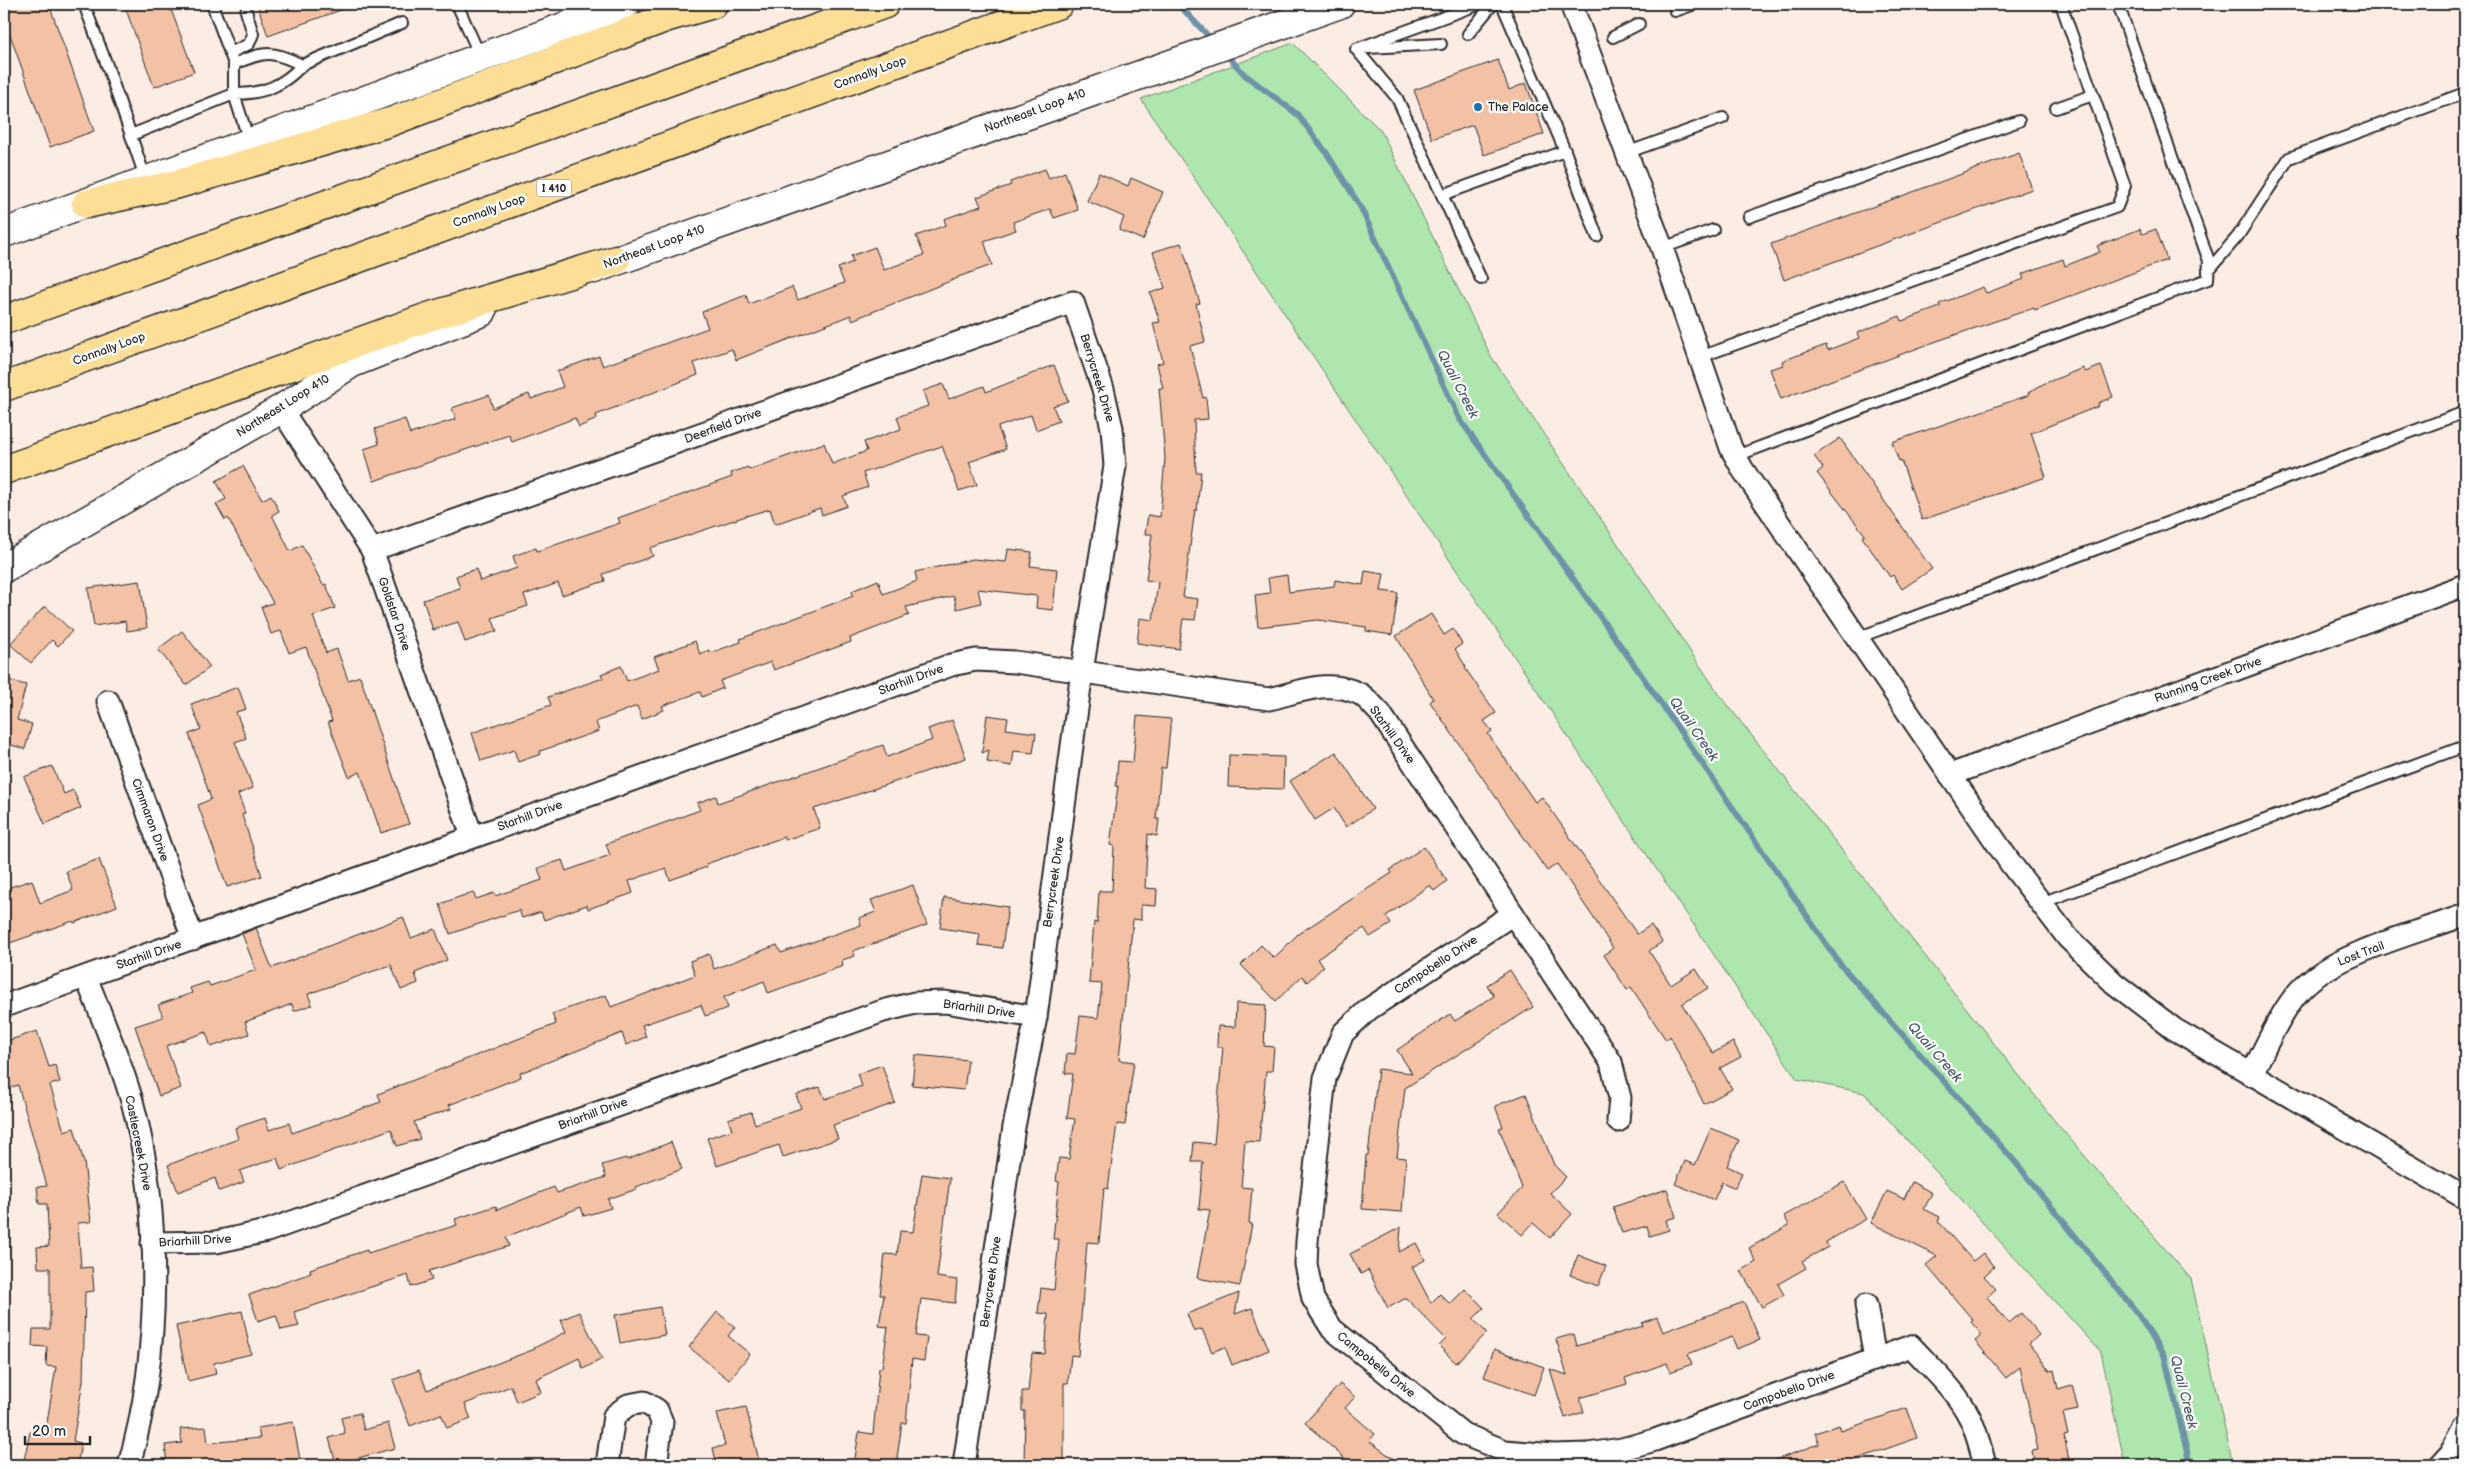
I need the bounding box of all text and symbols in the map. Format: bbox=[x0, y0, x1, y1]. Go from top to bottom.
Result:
street label: Connally Loop bbox=[832, 53, 908, 93]
street label: Northeast Loop 410 bbox=[982, 86, 1088, 136]
place label: The Palace bbox=[1488, 100, 1549, 115]
marker: The Palace bbox=[1472, 101, 1484, 113]
road number: I 410 bbox=[536, 180, 572, 197]
street label: Connally Loop bbox=[451, 191, 527, 231]
street label: Northeast Loop 410 bbox=[601, 222, 707, 272]
street label: Connally Loop bbox=[71, 329, 147, 369]
street label: Berrycreek Drive bbox=[1076, 332, 1118, 424]
water label: Quail Creek bbox=[1433, 347, 1483, 422]
street label: Northeast Loop 410 bbox=[234, 371, 332, 441]
street label: Deerfield Drive bbox=[682, 405, 764, 447]
street label: Goldstar Drive bbox=[374, 575, 414, 653]
street label: Running Creek Drive bbox=[2152, 654, 2264, 706]
street label: Starhill Drive bbox=[876, 661, 946, 699]
water label: Quail Creek bbox=[1666, 694, 1723, 765]
street label: Starhill Drive bbox=[1366, 703, 1418, 767]
street label: Cimmaron Drive bbox=[128, 777, 172, 863]
street label: Starhill Drive bbox=[495, 797, 565, 835]
street label: Berrycreek Drive bbox=[1040, 836, 1068, 928]
street label: Campobello Drive bbox=[1391, 932, 1481, 998]
street label: Starhill Drive bbox=[114, 937, 184, 973]
street label: Lost Trail bbox=[2336, 938, 2386, 970]
street label: Briarhill Drive bbox=[942, 997, 1016, 1021]
water label: Quail Creek bbox=[1904, 1018, 1967, 1087]
street label: Castlecreek Drive bbox=[121, 1094, 155, 1192]
street label: Briarhill Drive bbox=[556, 1095, 630, 1133]
street label: Briarhill Drive bbox=[158, 1232, 232, 1250]
street label: Berrycreek Drive bbox=[977, 1236, 1005, 1328]
street label: Campobello Drive bbox=[1334, 1329, 1418, 1401]
water label: Quail Creek bbox=[2167, 1354, 2202, 1431]
street label: Campobello Drive bbox=[1741, 1367, 1837, 1415]
scale bar bbox=[25, 1414, 90, 1446]
text: 20 m bbox=[32, 1422, 66, 1441]

